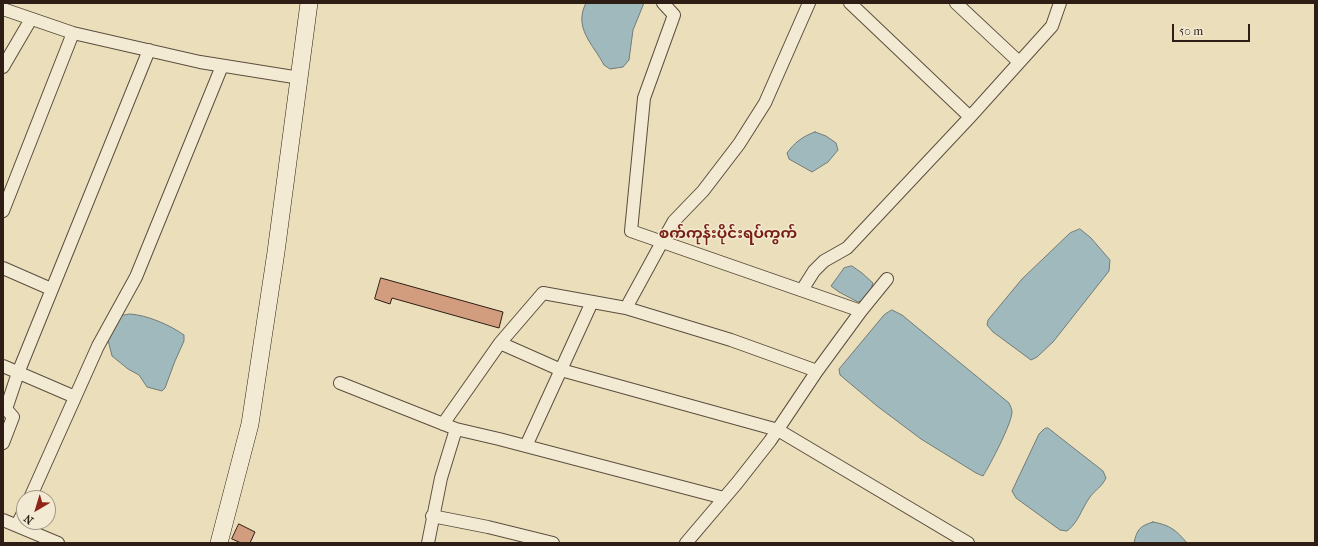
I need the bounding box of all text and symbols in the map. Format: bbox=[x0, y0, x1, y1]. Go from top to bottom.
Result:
scale bar bbox=[1174, 16, 1252, 42]
text: 50 m bbox=[1179, 24, 1203, 38]
district label: စက်ကုန်းပိုင်းရပ်ကွက် bbox=[659, 225, 797, 243]
north arrow bbox=[16, 490, 56, 530]
text: N bbox=[22, 511, 36, 527]

